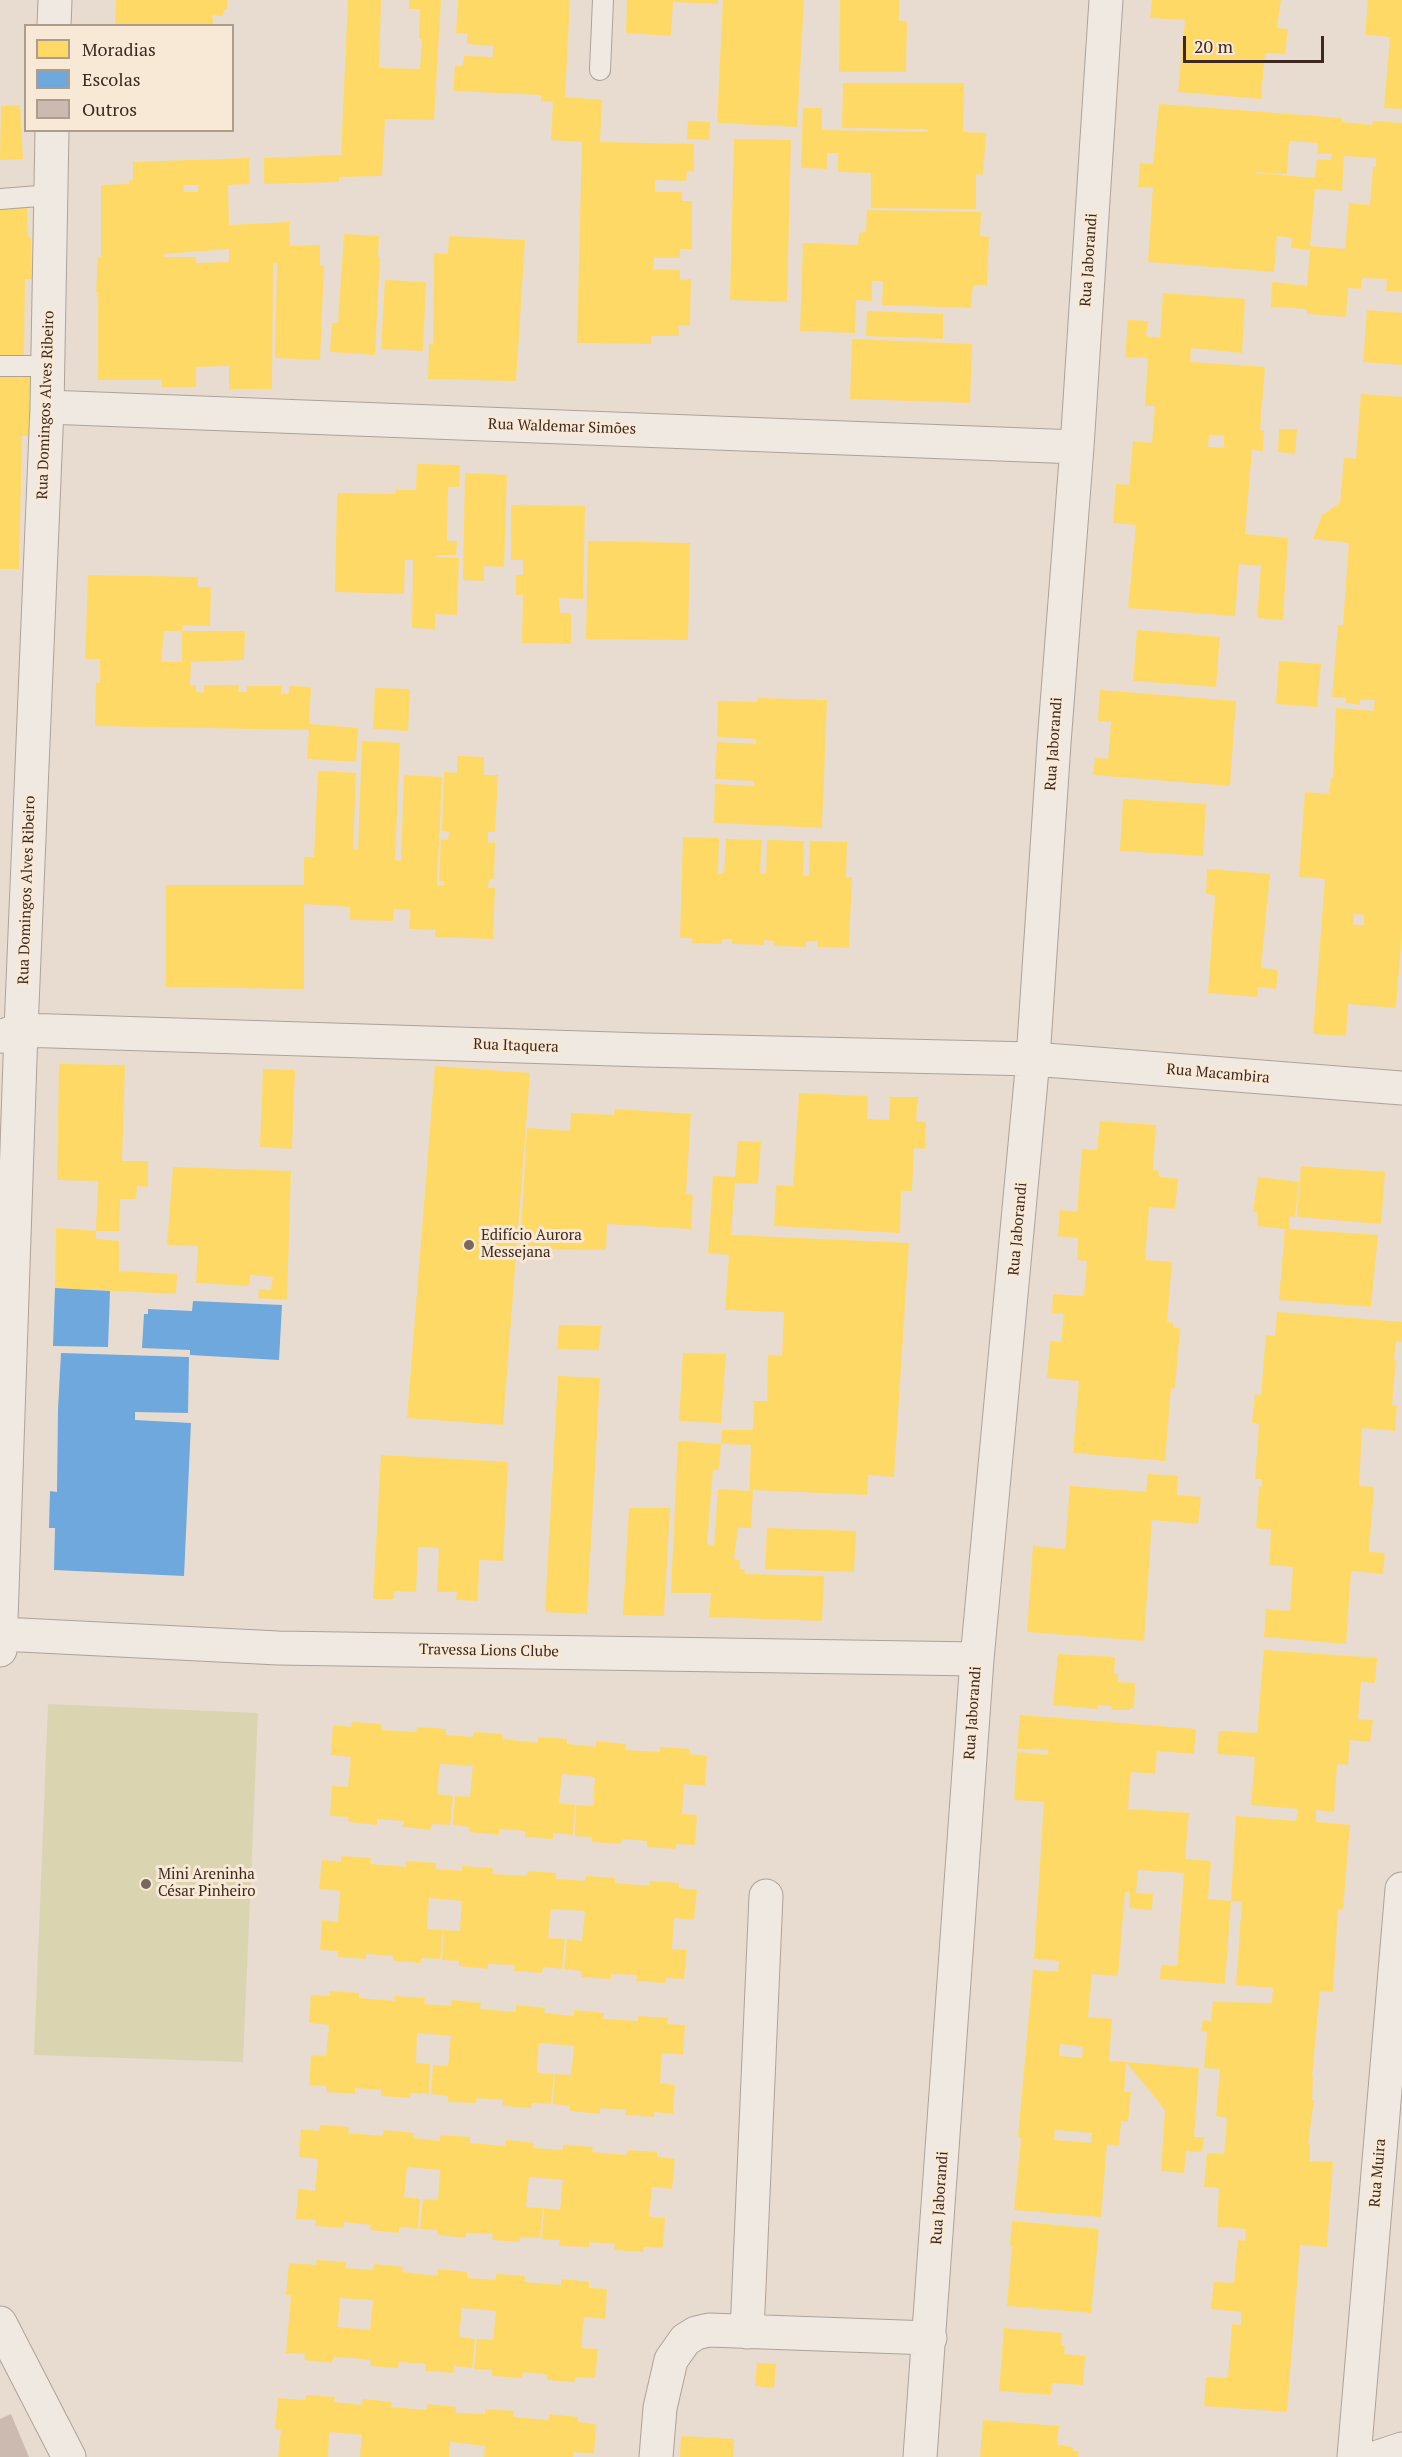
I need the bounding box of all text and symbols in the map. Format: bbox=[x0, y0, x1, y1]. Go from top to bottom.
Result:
legend bbox=[24, 24, 234, 132]
scale bar bbox=[1186, 24, 1327, 62]
text: 20 m bbox=[1194, 34, 1233, 58]
text: Moradias bbox=[82, 37, 156, 61]
text: Escolas bbox=[82, 67, 141, 91]
text: Outros bbox=[82, 97, 137, 121]
street label: Rua Jaborandi bbox=[1077, 213, 1101, 307]
street label: Rua Domingos Alves Ribeiro bbox=[34, 310, 58, 500]
street label: Rua Waldemar Simões bbox=[488, 415, 636, 439]
street label: Rua Jaborandi bbox=[1042, 697, 1066, 791]
street label: Rua Domingos Alves Ribeiro bbox=[15, 795, 39, 985]
street label: Rua Itaquera bbox=[473, 1036, 559, 1056]
street label: Rua Macambira bbox=[1166, 1061, 1270, 1087]
street label: Rua Jaborandi bbox=[1005, 1182, 1031, 1276]
place label: Edifício Aurora Messejana bbox=[481, 1227, 582, 1262]
marker: Edifício Aurora Messejana bbox=[462, 1238, 476, 1252]
street label: Travessa Lions Clube bbox=[419, 1641, 559, 1661]
street label: Rua Jaborandi bbox=[961, 1666, 985, 1760]
place label: Mini Areninha César Pinheiro bbox=[158, 1866, 256, 1901]
marker: Mini Areninha César Pinheiro bbox=[139, 1877, 153, 1891]
street label: Rua Muira bbox=[1366, 2138, 1390, 2208]
street label: Rua Jaborandi bbox=[928, 2151, 952, 2245]

